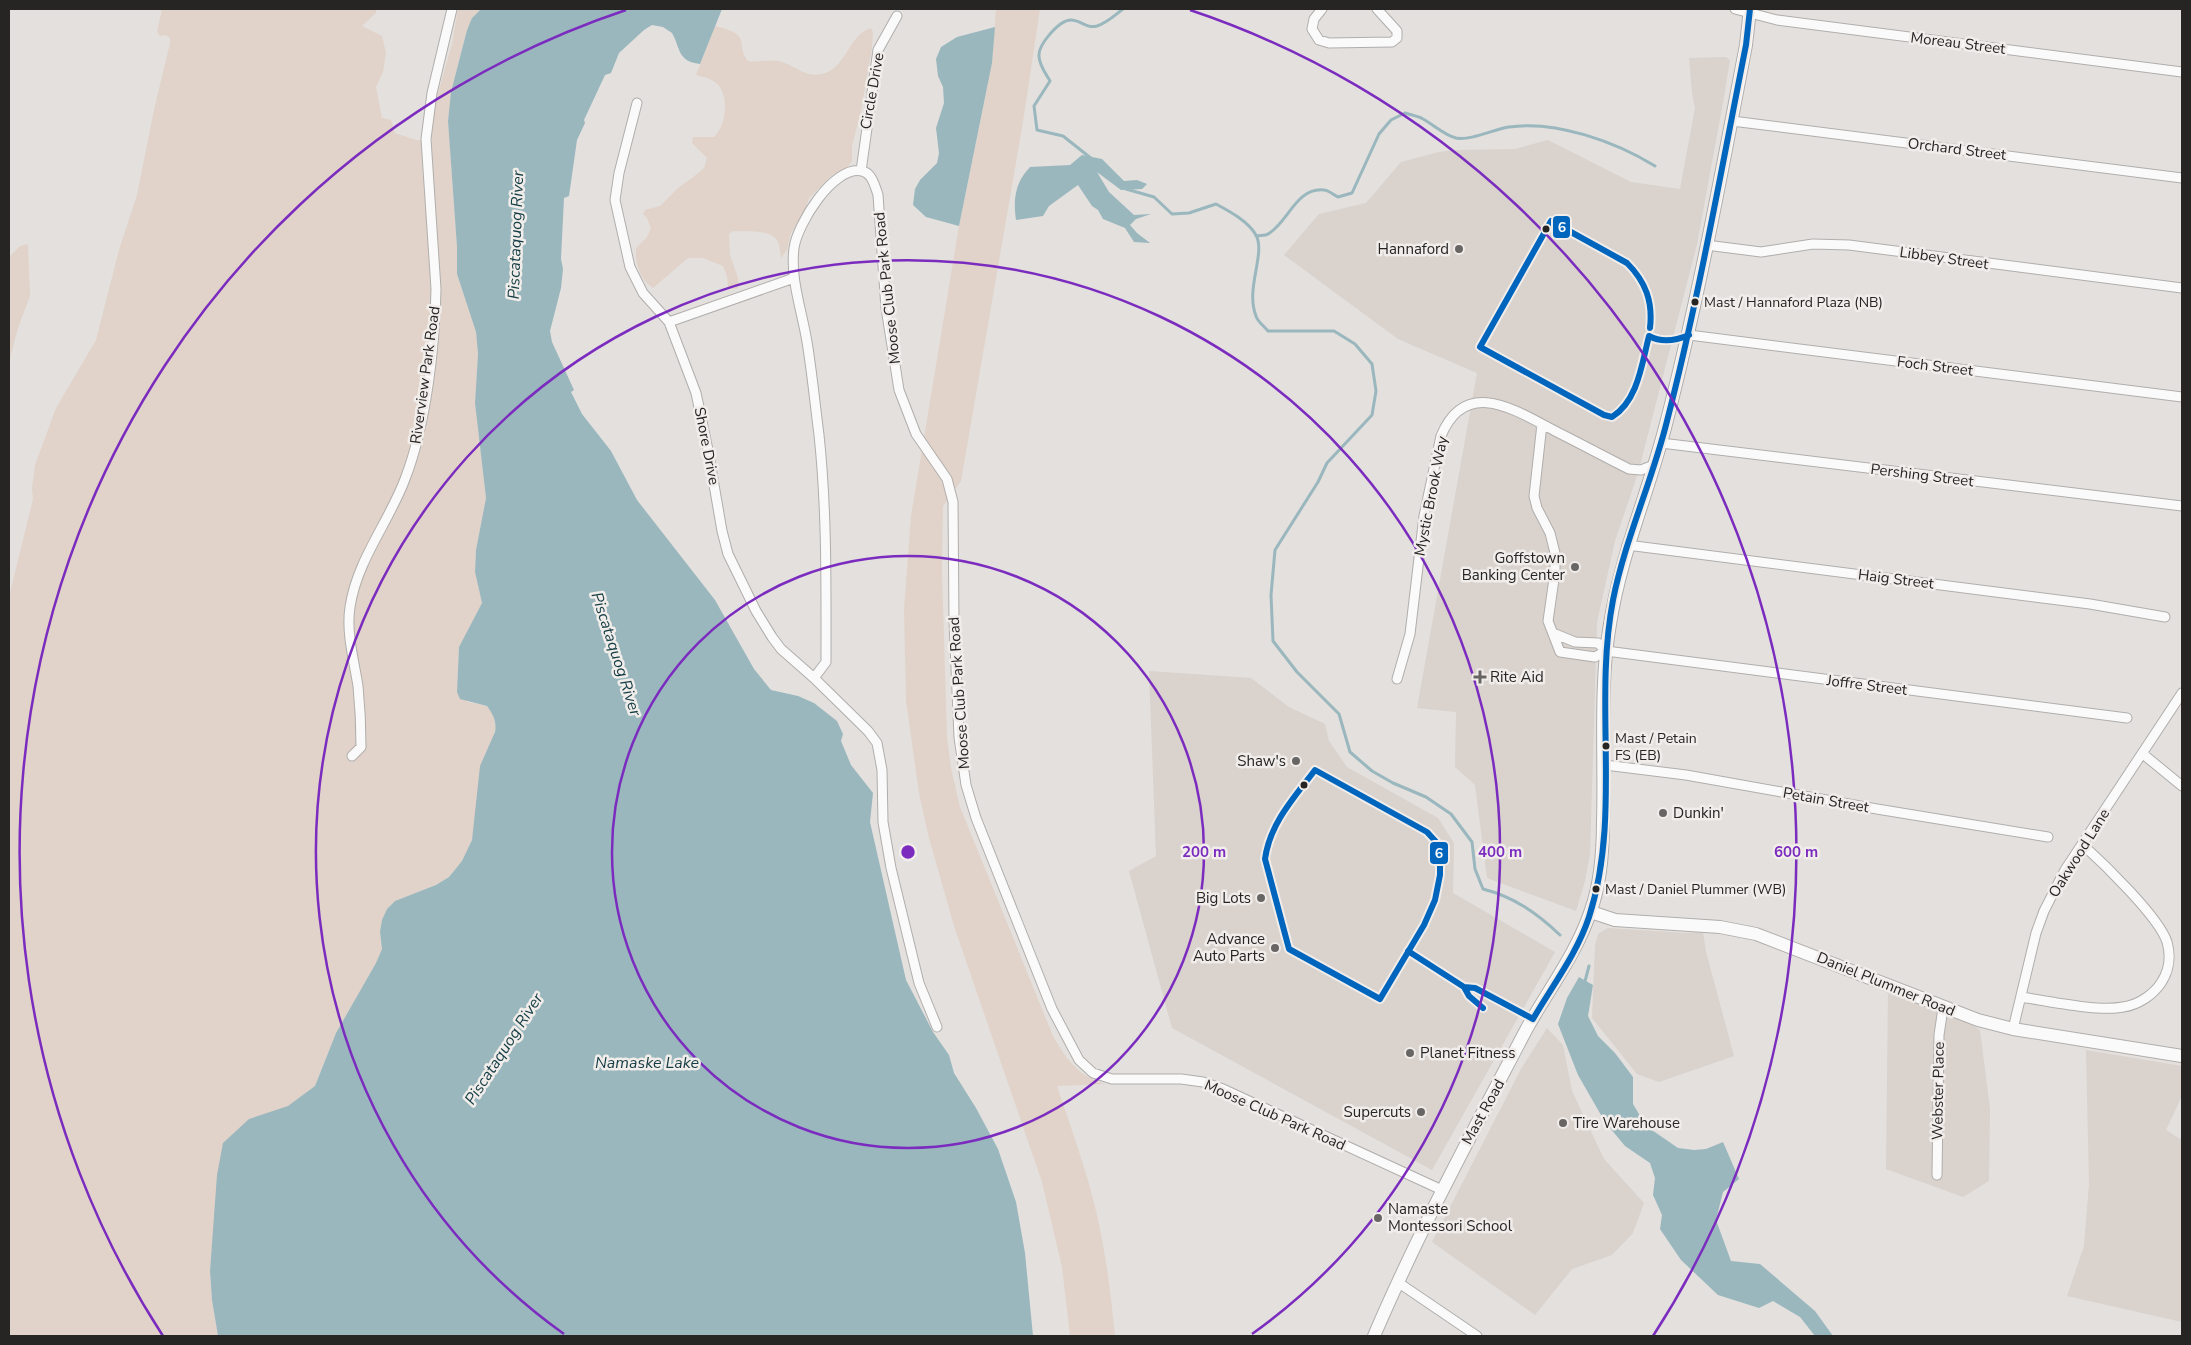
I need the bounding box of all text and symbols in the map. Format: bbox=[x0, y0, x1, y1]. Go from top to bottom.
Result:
street label: Moreau Street bbox=[1909, 27, 2007, 59]
street label: Circle Drive bbox=[855, 51, 889, 131]
street label: Orchard Street bbox=[1907, 133, 2008, 165]
water label: Piscataquog River bbox=[503, 169, 529, 300]
street label: Moose Club Park Road bbox=[869, 211, 905, 365]
line badge: 6 bbox=[1552, 215, 1571, 239]
text: 6 bbox=[1558, 218, 1566, 237]
unlabelled marker bbox=[1541, 224, 1551, 234]
place label: Hannaford bbox=[1378, 239, 1449, 259]
street label: Libbey Street bbox=[1898, 242, 1990, 274]
marker: Hannaford bbox=[1453, 243, 1465, 255]
place label: Mast / Hannaford Plaza (NB) bbox=[1704, 293, 1883, 312]
marker: Mast / Hannaford Plaza (NB) bbox=[1690, 297, 1700, 307]
street label: Riverview Park Road bbox=[405, 305, 445, 445]
street label: Foch Street bbox=[1896, 351, 1975, 381]
street label: Shore Drive bbox=[690, 405, 724, 487]
street label: Mystic Brook Way bbox=[1410, 434, 1452, 558]
street label: Pershing Street bbox=[1869, 459, 1975, 491]
place label: Goffstown Banking Center bbox=[1462, 548, 1566, 585]
marker: Goffstown Banking Center bbox=[1569, 561, 1581, 573]
street label: Haig Street bbox=[1857, 564, 1936, 594]
water label: Piscataquog River bbox=[586, 589, 647, 720]
street label: Moose Club Park Road bbox=[944, 616, 974, 770]
place label: Rite Aid bbox=[1490, 667, 1544, 687]
street label: Joffre Street bbox=[1825, 670, 1909, 700]
marker: Rite Aid bbox=[1474, 671, 1486, 683]
place label: Mast / Petain FS (EB) bbox=[1615, 729, 1697, 765]
marker: Mast / Petain FS (EB) bbox=[1601, 741, 1611, 751]
place label: Shaw's bbox=[1237, 751, 1286, 771]
marker: Shaw's bbox=[1290, 755, 1302, 767]
unlabelled marker bbox=[1299, 780, 1309, 790]
street label: Petain Street bbox=[1781, 783, 1871, 818]
place label: Dunkin' bbox=[1673, 803, 1724, 823]
street label: Oakwood Lane bbox=[2044, 805, 2114, 901]
marker: Dunkin' bbox=[1657, 807, 1669, 819]
line badge: 6 bbox=[1429, 841, 1449, 865]
text: 200 m bbox=[1182, 842, 1226, 862]
text: 400 m bbox=[1478, 842, 1522, 862]
text: 600 m bbox=[1774, 842, 1818, 862]
centre of rings bbox=[899, 843, 917, 861]
text: 6 bbox=[1435, 844, 1443, 863]
place label: Mast / Daniel Plummer (WB) bbox=[1605, 880, 1786, 899]
marker: Mast / Daniel Plummer (WB) bbox=[1591, 884, 1601, 894]
place label: Big Lots bbox=[1196, 888, 1251, 908]
marker: Big Lots bbox=[1255, 892, 1267, 904]
place label: Advance Auto Parts bbox=[1193, 929, 1265, 966]
marker: Advance Auto Parts bbox=[1269, 942, 1281, 954]
street label: Daniel Plummer Road bbox=[1814, 947, 1958, 1021]
water label: Piscataquog River bbox=[460, 988, 549, 1109]
street label: Webster Place bbox=[1927, 1042, 1949, 1140]
place label: Planet Fitness bbox=[1420, 1043, 1515, 1063]
marker: Planet Fitness bbox=[1404, 1047, 1416, 1059]
water label: Namaske Lake bbox=[595, 1052, 700, 1074]
street label: Moose Club Park Road bbox=[1201, 1075, 1349, 1155]
street label: Mast Road bbox=[1457, 1076, 1509, 1148]
place label: Supercuts bbox=[1344, 1102, 1411, 1122]
marker: Supercuts bbox=[1415, 1106, 1427, 1118]
place label: Tire Warehouse bbox=[1573, 1113, 1680, 1133]
marker: Tire Warehouse bbox=[1557, 1117, 1569, 1129]
place label: Namaste Montessori School bbox=[1388, 1199, 1513, 1236]
marker: Namaste Montessori School bbox=[1372, 1212, 1384, 1224]

